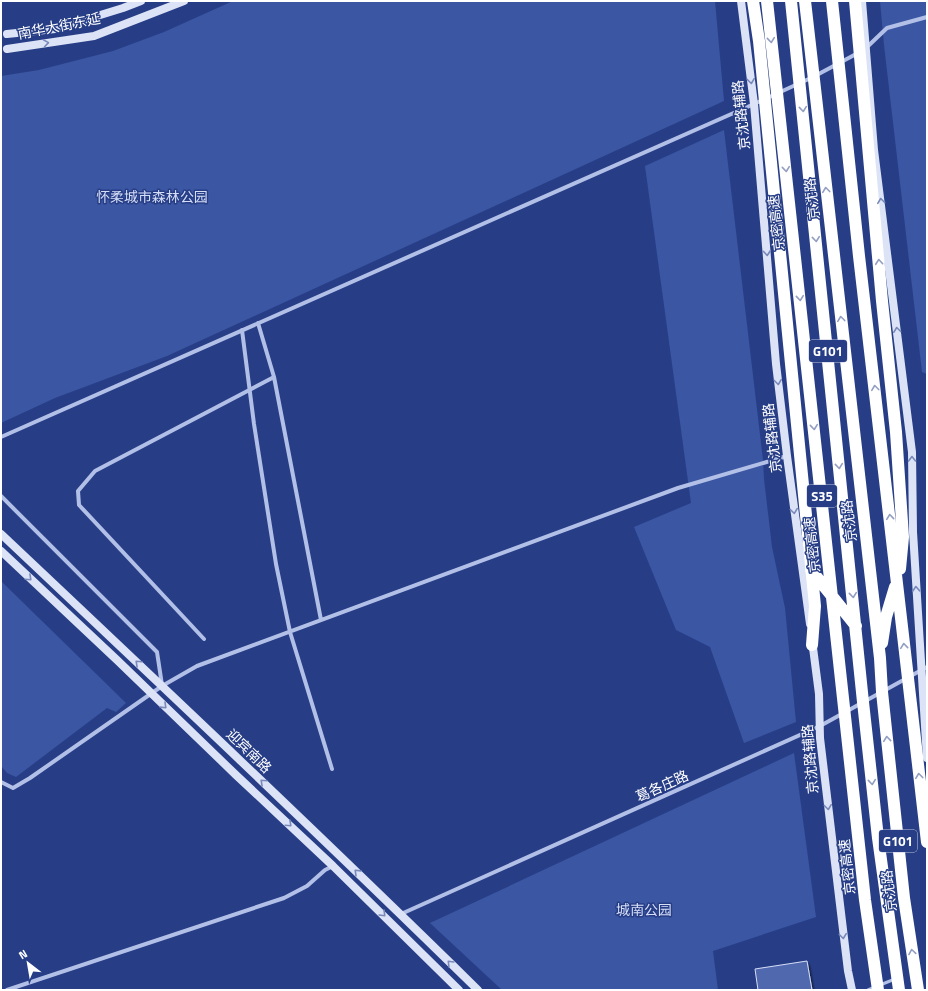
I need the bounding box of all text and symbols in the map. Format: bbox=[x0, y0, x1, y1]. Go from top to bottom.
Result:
street label: 南华大街东延 bbox=[16, 7, 102, 44]
one-way arrow bbox=[767, 37, 776, 43]
one-way arrow bbox=[42, 39, 49, 48]
one-way arrow bbox=[746, 78, 755, 84]
street label: 京沈路辅路 bbox=[726, 79, 755, 151]
one-way arrow bbox=[798, 106, 807, 112]
one-way arrow bbox=[781, 166, 790, 172]
street label: 京沈路 bbox=[799, 177, 824, 221]
park label: 怀柔城市森林公园 bbox=[96, 186, 208, 207]
one-way arrow bbox=[822, 187, 831, 193]
street label: 京密高速 bbox=[762, 194, 789, 252]
one-way arrow bbox=[877, 198, 886, 204]
one-way arrow bbox=[811, 236, 820, 242]
one-way arrow bbox=[762, 250, 771, 256]
one-way arrow bbox=[874, 259, 883, 265]
one-way arrow bbox=[795, 295, 804, 301]
one-way arrow bbox=[837, 316, 846, 323]
one-way arrow bbox=[893, 327, 902, 333]
road number: G101 bbox=[809, 340, 847, 362]
one-way arrow bbox=[773, 379, 782, 385]
one-way arrow bbox=[871, 385, 880, 391]
street label: 京沈路辅路 bbox=[757, 402, 786, 474]
one-way arrow bbox=[810, 424, 819, 430]
one-way arrow bbox=[908, 456, 916, 462]
one-way arrow bbox=[835, 462, 844, 469]
road number: S35 bbox=[807, 485, 837, 507]
street label: 京沈路 bbox=[836, 499, 861, 543]
one-way arrow bbox=[789, 508, 798, 514]
one-way arrow bbox=[885, 514, 894, 520]
street label: 京密高速 bbox=[798, 516, 825, 574]
one-way arrow bbox=[25, 573, 32, 580]
one-way arrow bbox=[912, 586, 921, 592]
one-way arrow bbox=[848, 592, 857, 598]
one-way arrow bbox=[900, 643, 909, 649]
one-way arrow bbox=[136, 661, 143, 668]
one-way arrow bbox=[159, 701, 167, 709]
street label: 京沈路辅路 bbox=[796, 723, 823, 795]
street label: 迎宾南路 bbox=[222, 724, 277, 778]
one-way arrow bbox=[883, 736, 892, 742]
street label: 葛各庄路 bbox=[632, 765, 692, 807]
one-way arrow bbox=[915, 773, 924, 779]
one-way arrow bbox=[260, 779, 268, 787]
one-way arrow bbox=[867, 779, 876, 785]
one-way arrow bbox=[823, 804, 832, 810]
one-way arrow bbox=[284, 819, 292, 827]
road number: G101 bbox=[879, 830, 917, 852]
street label: 京密高速 bbox=[833, 838, 860, 896]
one-way arrow bbox=[354, 869, 362, 877]
street label: 京沈路 bbox=[876, 869, 901, 913]
park label: 城南公园 bbox=[616, 899, 672, 920]
one-way arrow bbox=[378, 909, 386, 917]
one-way arrow bbox=[839, 933, 848, 939]
north arrow bbox=[8, 943, 48, 983]
text: N bbox=[15, 946, 30, 963]
one-way arrow bbox=[908, 948, 917, 955]
one-way arrow bbox=[447, 960, 455, 968]

